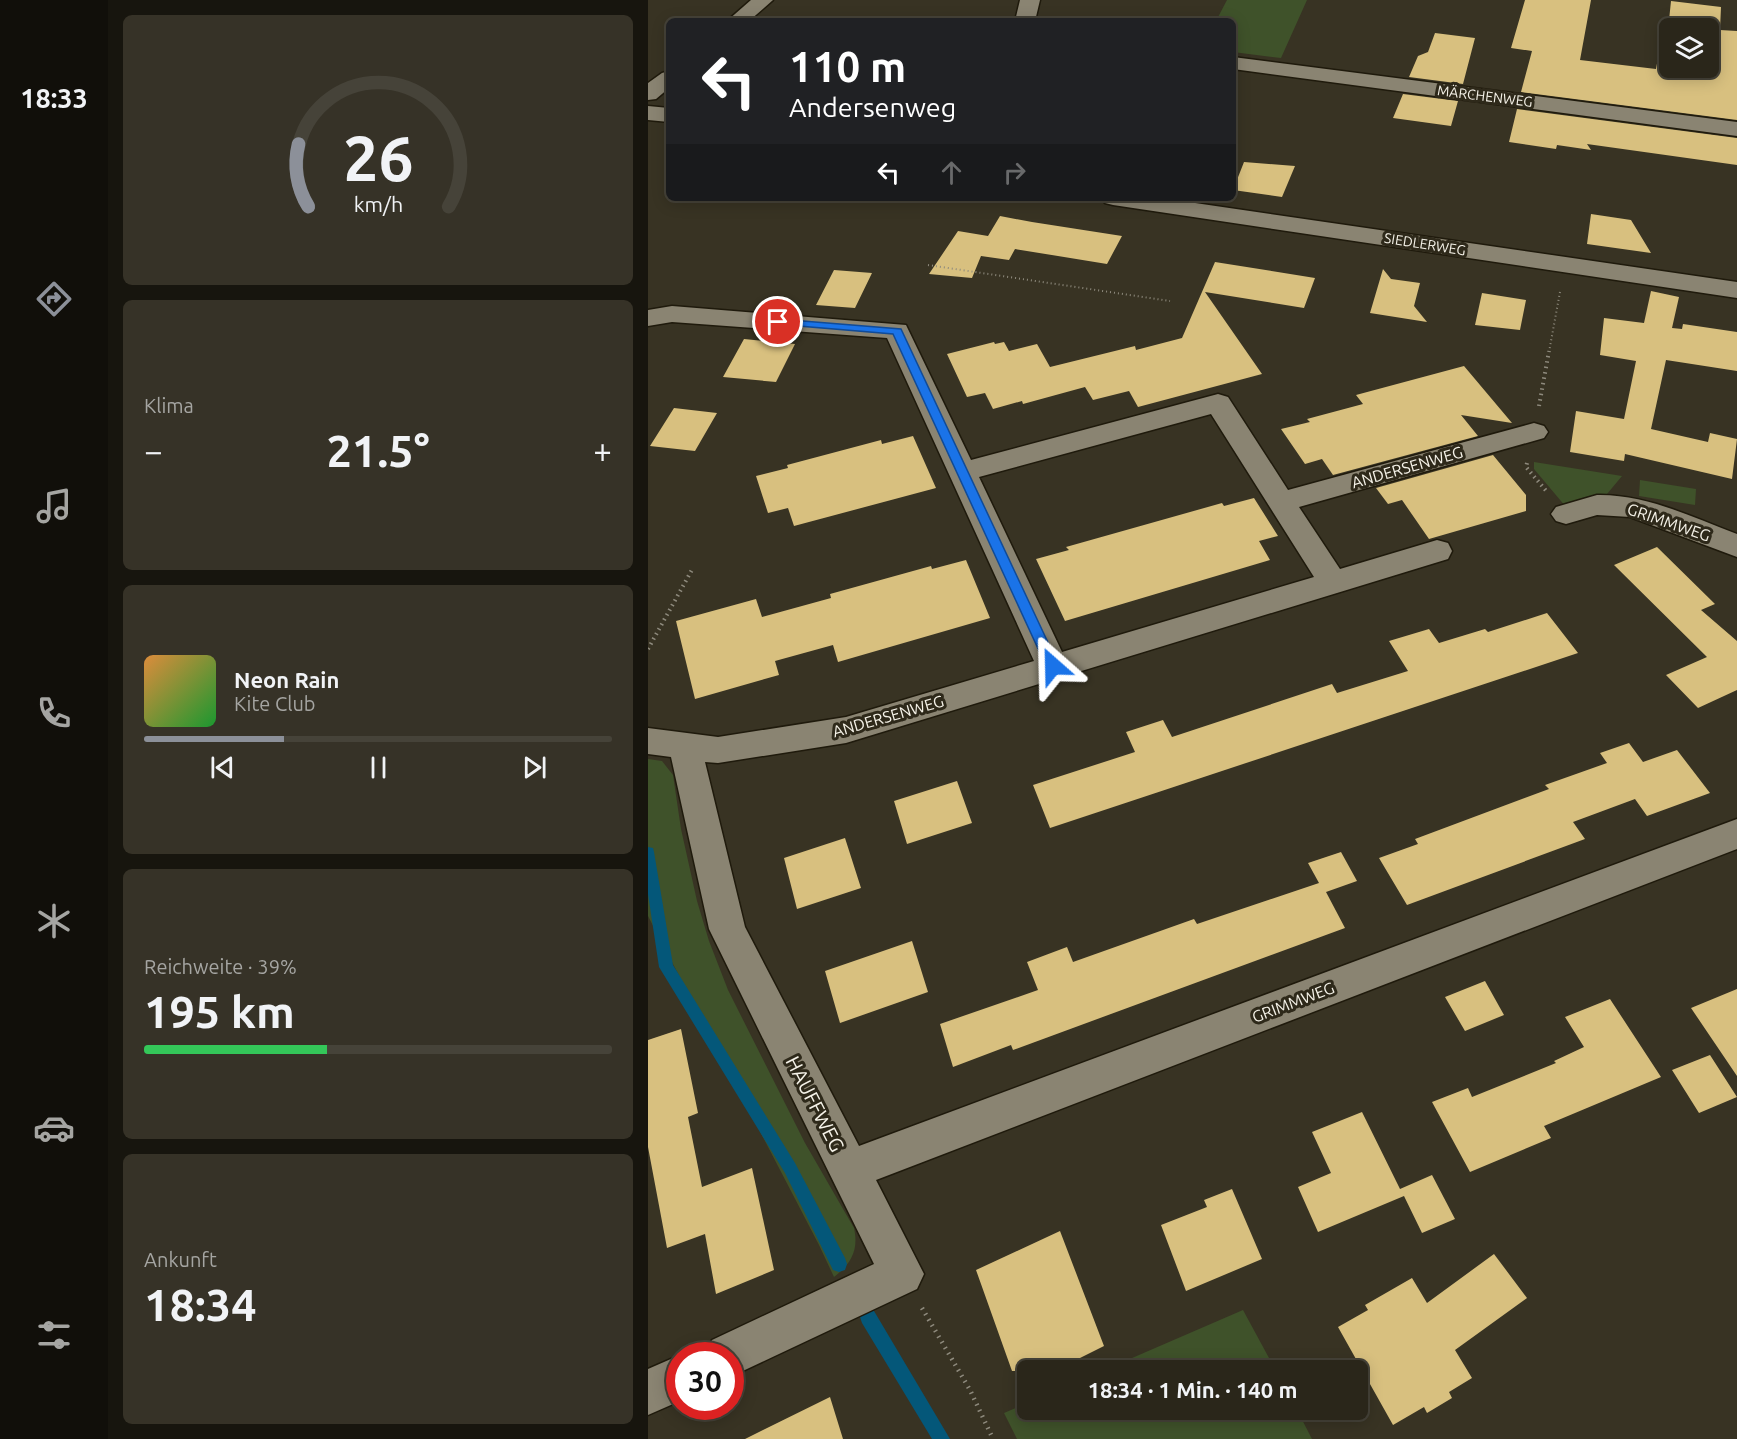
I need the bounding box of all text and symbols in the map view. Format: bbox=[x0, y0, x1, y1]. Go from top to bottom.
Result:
map controls bbox=[1659, 18, 1719, 78]
button: layers bbox=[1659, 18, 1719, 78]
icon: left bbox=[690, 42, 768, 120]
text: 110 m bbox=[789, 43, 906, 90]
street label: MÄRCHENWEG bbox=[1436, 82, 1534, 110]
text: 18:33 bbox=[20, 83, 88, 113]
text: Andersenweg bbox=[789, 92, 956, 122]
text: 26 bbox=[343, 123, 413, 193]
icon: left bbox=[872, 156, 905, 189]
icon: ahead bbox=[935, 156, 968, 189]
icon: right bbox=[998, 156, 1031, 189]
text: km/h bbox=[353, 192, 403, 216]
street label: SIEDLERWEG bbox=[1383, 230, 1467, 258]
icon: directions bbox=[33, 278, 75, 320]
pin bbox=[752, 296, 803, 347]
icon: arrive bbox=[761, 305, 794, 338]
text: Klima bbox=[144, 394, 194, 417]
text: 21.5° bbox=[326, 425, 430, 476]
text: − bbox=[144, 432, 163, 469]
text: + bbox=[593, 432, 612, 469]
street label: ANDERSENWEG bbox=[1349, 442, 1465, 492]
icon: music bbox=[33, 485, 75, 527]
street label: GRIMMWEG bbox=[1625, 499, 1713, 545]
position arrow bbox=[1021, 634, 1085, 698]
text: Neon Rain bbox=[234, 667, 339, 692]
street label: ANDERSENWEG bbox=[830, 691, 946, 741]
icon: phone bbox=[33, 692, 75, 734]
text: Kite Club bbox=[234, 692, 316, 715]
icon: previous bbox=[206, 751, 239, 784]
icon: pause bbox=[362, 751, 395, 784]
icon: next bbox=[518, 751, 551, 784]
icon: climate bbox=[33, 900, 75, 942]
text: Reichweite · 39% bbox=[144, 955, 297, 978]
street label: GRIMMWEG bbox=[1249, 978, 1337, 1026]
text: 195 km bbox=[144, 986, 295, 1037]
street label: HAUFFWEG bbox=[782, 1052, 849, 1155]
icon: car bbox=[33, 1107, 75, 1149]
text: Ankunft bbox=[144, 1248, 217, 1271]
text: 18:34 bbox=[144, 1279, 257, 1330]
icon: filters bbox=[33, 1314, 75, 1356]
speed limit sign: 30 bbox=[666, 1342, 744, 1420]
text: 18:34 · 1 Min. · 140 m bbox=[1088, 1377, 1297, 1402]

